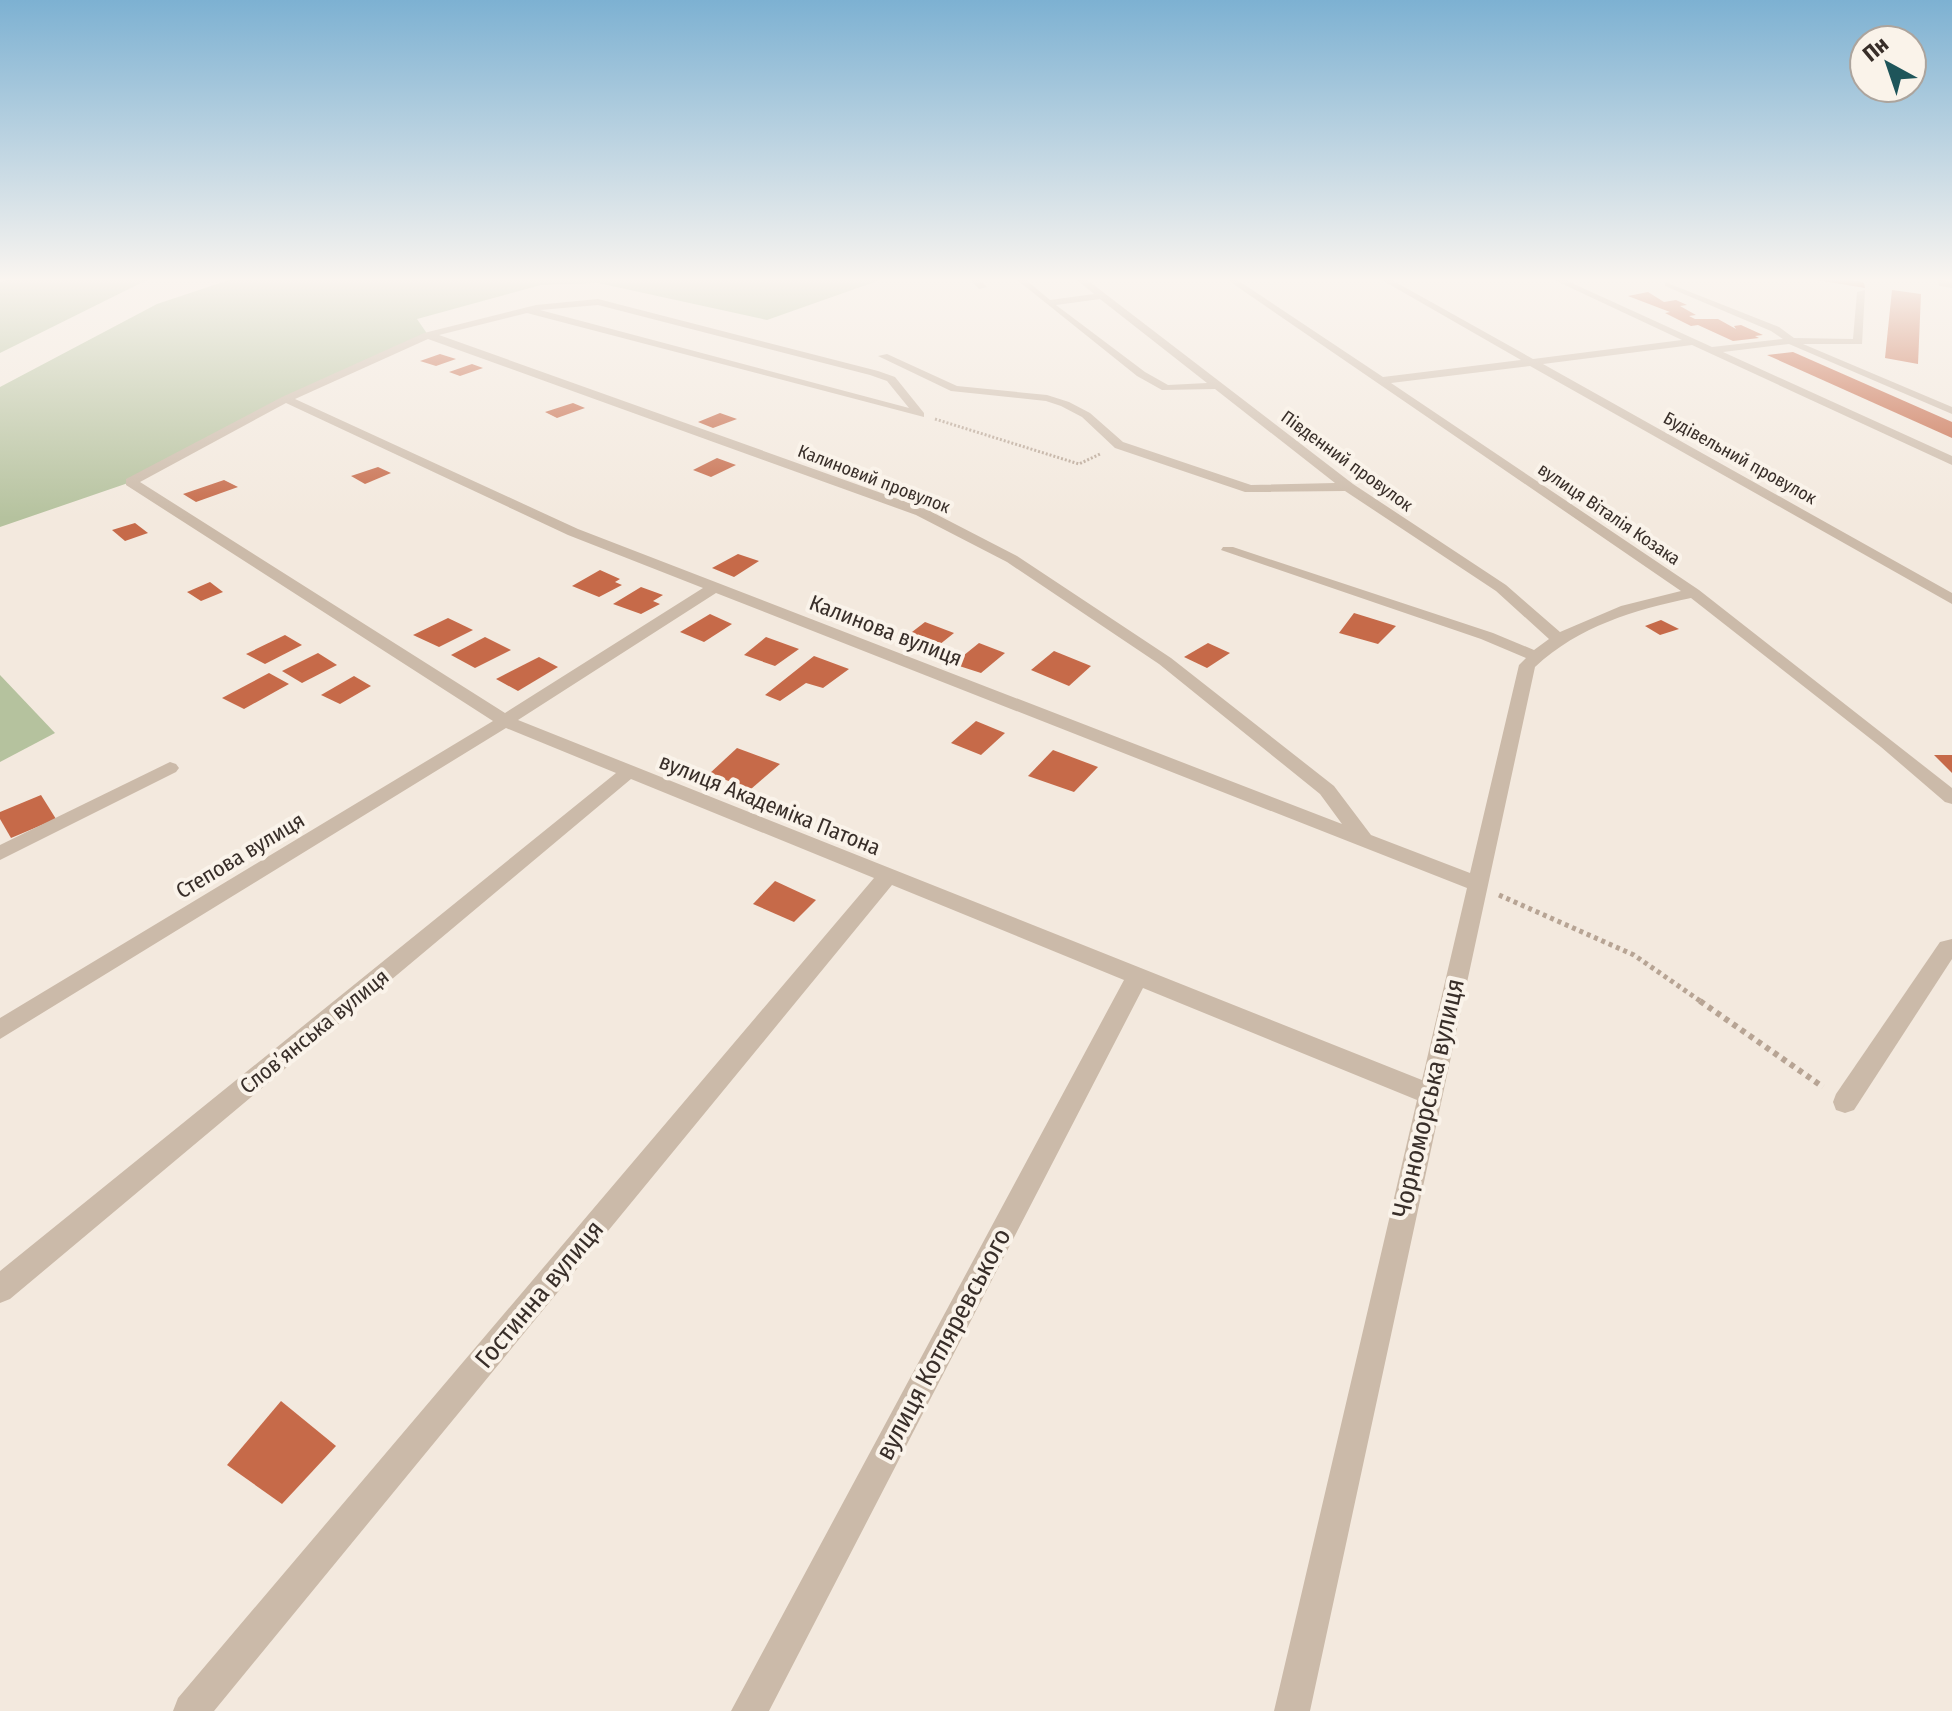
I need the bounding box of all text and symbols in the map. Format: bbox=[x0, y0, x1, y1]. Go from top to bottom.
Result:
north arrow bbox=[1848, 24, 1928, 104]
text: Пн bbox=[1857, 31, 1894, 67]
street label: Південний провулок bbox=[1277, 406, 1418, 516]
street label: Будівельний провулок bbox=[1660, 407, 1821, 509]
street label: Калиновий провулок bbox=[795, 440, 954, 518]
street label: вулиця Віталія Козака bbox=[1534, 458, 1685, 570]
street label: Калинова вулиця bbox=[806, 589, 966, 672]
street label: вулиця Академіка Патона bbox=[655, 748, 884, 861]
street label: Степова вулиця bbox=[171, 806, 310, 904]
street label: Словʼянська вулиця bbox=[234, 963, 394, 1100]
street label: Чорноморська вулиця bbox=[1386, 976, 1471, 1221]
street label: Гостинна вулиця bbox=[469, 1214, 610, 1374]
street label: вулиця Котляревського bbox=[869, 1223, 1018, 1465]

